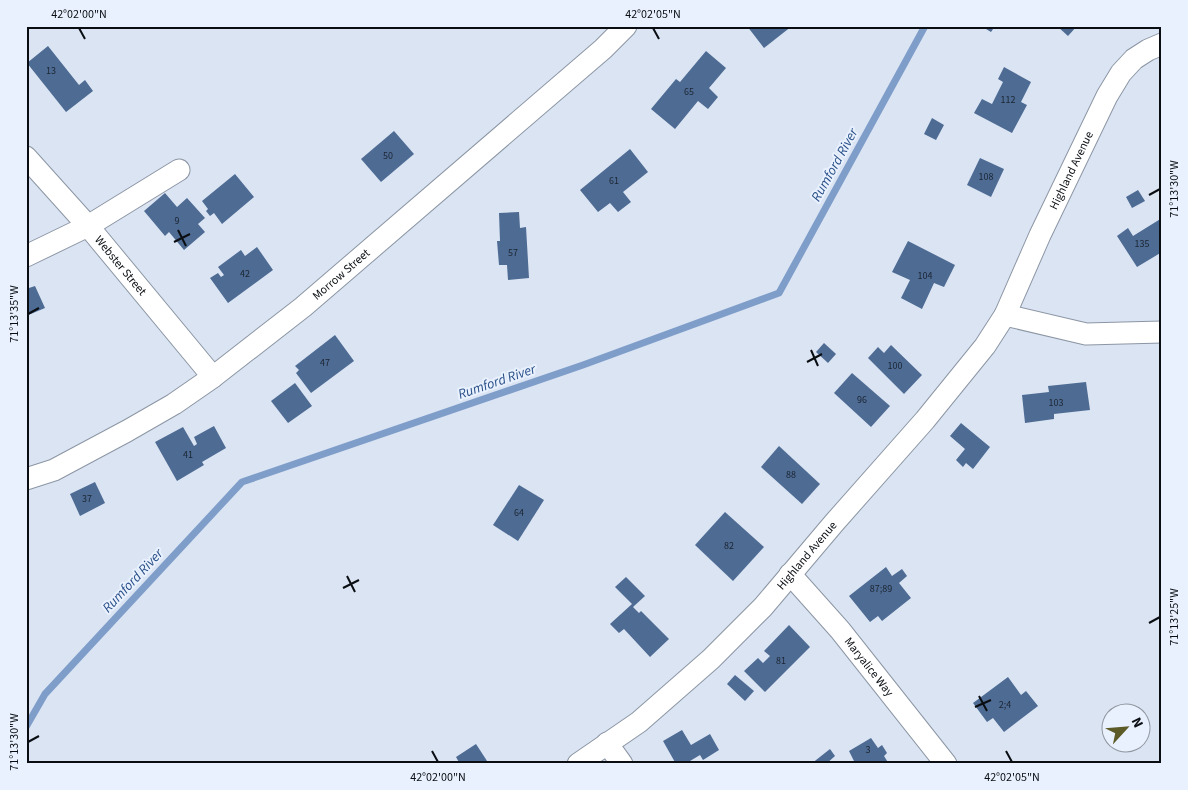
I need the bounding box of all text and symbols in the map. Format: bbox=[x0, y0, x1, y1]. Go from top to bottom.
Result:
text: 42°02'00"N bbox=[51, 6, 107, 23]
text: 42°02'05"N bbox=[625, 6, 681, 23]
house number: 13 bbox=[46, 64, 56, 78]
house number: 65 bbox=[684, 85, 694, 99]
house number: 112 bbox=[1001, 93, 1015, 107]
water label: Rumford River bbox=[807, 124, 864, 205]
street label: Highland Avenue bbox=[1045, 128, 1097, 212]
house number: 50 bbox=[383, 149, 393, 163]
text: 71°13'30"W bbox=[1166, 160, 1183, 218]
house number: 108 bbox=[979, 170, 993, 184]
house number: 61 bbox=[609, 174, 619, 188]
house number: 9 bbox=[175, 214, 180, 228]
street label: Webster Street bbox=[91, 232, 151, 299]
house number: 135 bbox=[1135, 237, 1149, 251]
street label: Morrow Street bbox=[309, 245, 374, 304]
house number: 57 bbox=[508, 246, 518, 260]
house number: 42 bbox=[240, 267, 250, 281]
house number: 104 bbox=[918, 269, 932, 283]
text: 71°13'35"W bbox=[6, 285, 23, 343]
house number: 47 bbox=[320, 356, 330, 370]
water label: Rumford River bbox=[455, 359, 540, 405]
house number: 100 bbox=[888, 359, 902, 373]
house number: 96 bbox=[857, 393, 867, 407]
house number: 103 bbox=[1049, 396, 1063, 410]
house number: 41 bbox=[183, 448, 193, 462]
house number: 88 bbox=[786, 468, 796, 482]
house number: 37 bbox=[82, 492, 92, 506]
house number: 64 bbox=[514, 506, 524, 520]
street label: Highland Avenue bbox=[773, 517, 841, 593]
house number: 82 bbox=[724, 539, 734, 553]
water label: Rumford River bbox=[98, 544, 169, 617]
house number: 87;89 bbox=[870, 582, 892, 596]
text: 71°13'25"W bbox=[1166, 588, 1183, 646]
street label: Maryalice Way bbox=[840, 634, 898, 700]
house number: 81 bbox=[776, 654, 786, 668]
house number: 2;4 bbox=[999, 698, 1011, 712]
north arrow bbox=[1100, 702, 1150, 752]
text: 71°13'30"W bbox=[6, 713, 23, 771]
text: N bbox=[1126, 714, 1148, 731]
house number: 3 bbox=[866, 743, 871, 757]
text: 42°02'00"N bbox=[410, 769, 466, 786]
text: 42°02'05"N bbox=[984, 769, 1040, 786]

